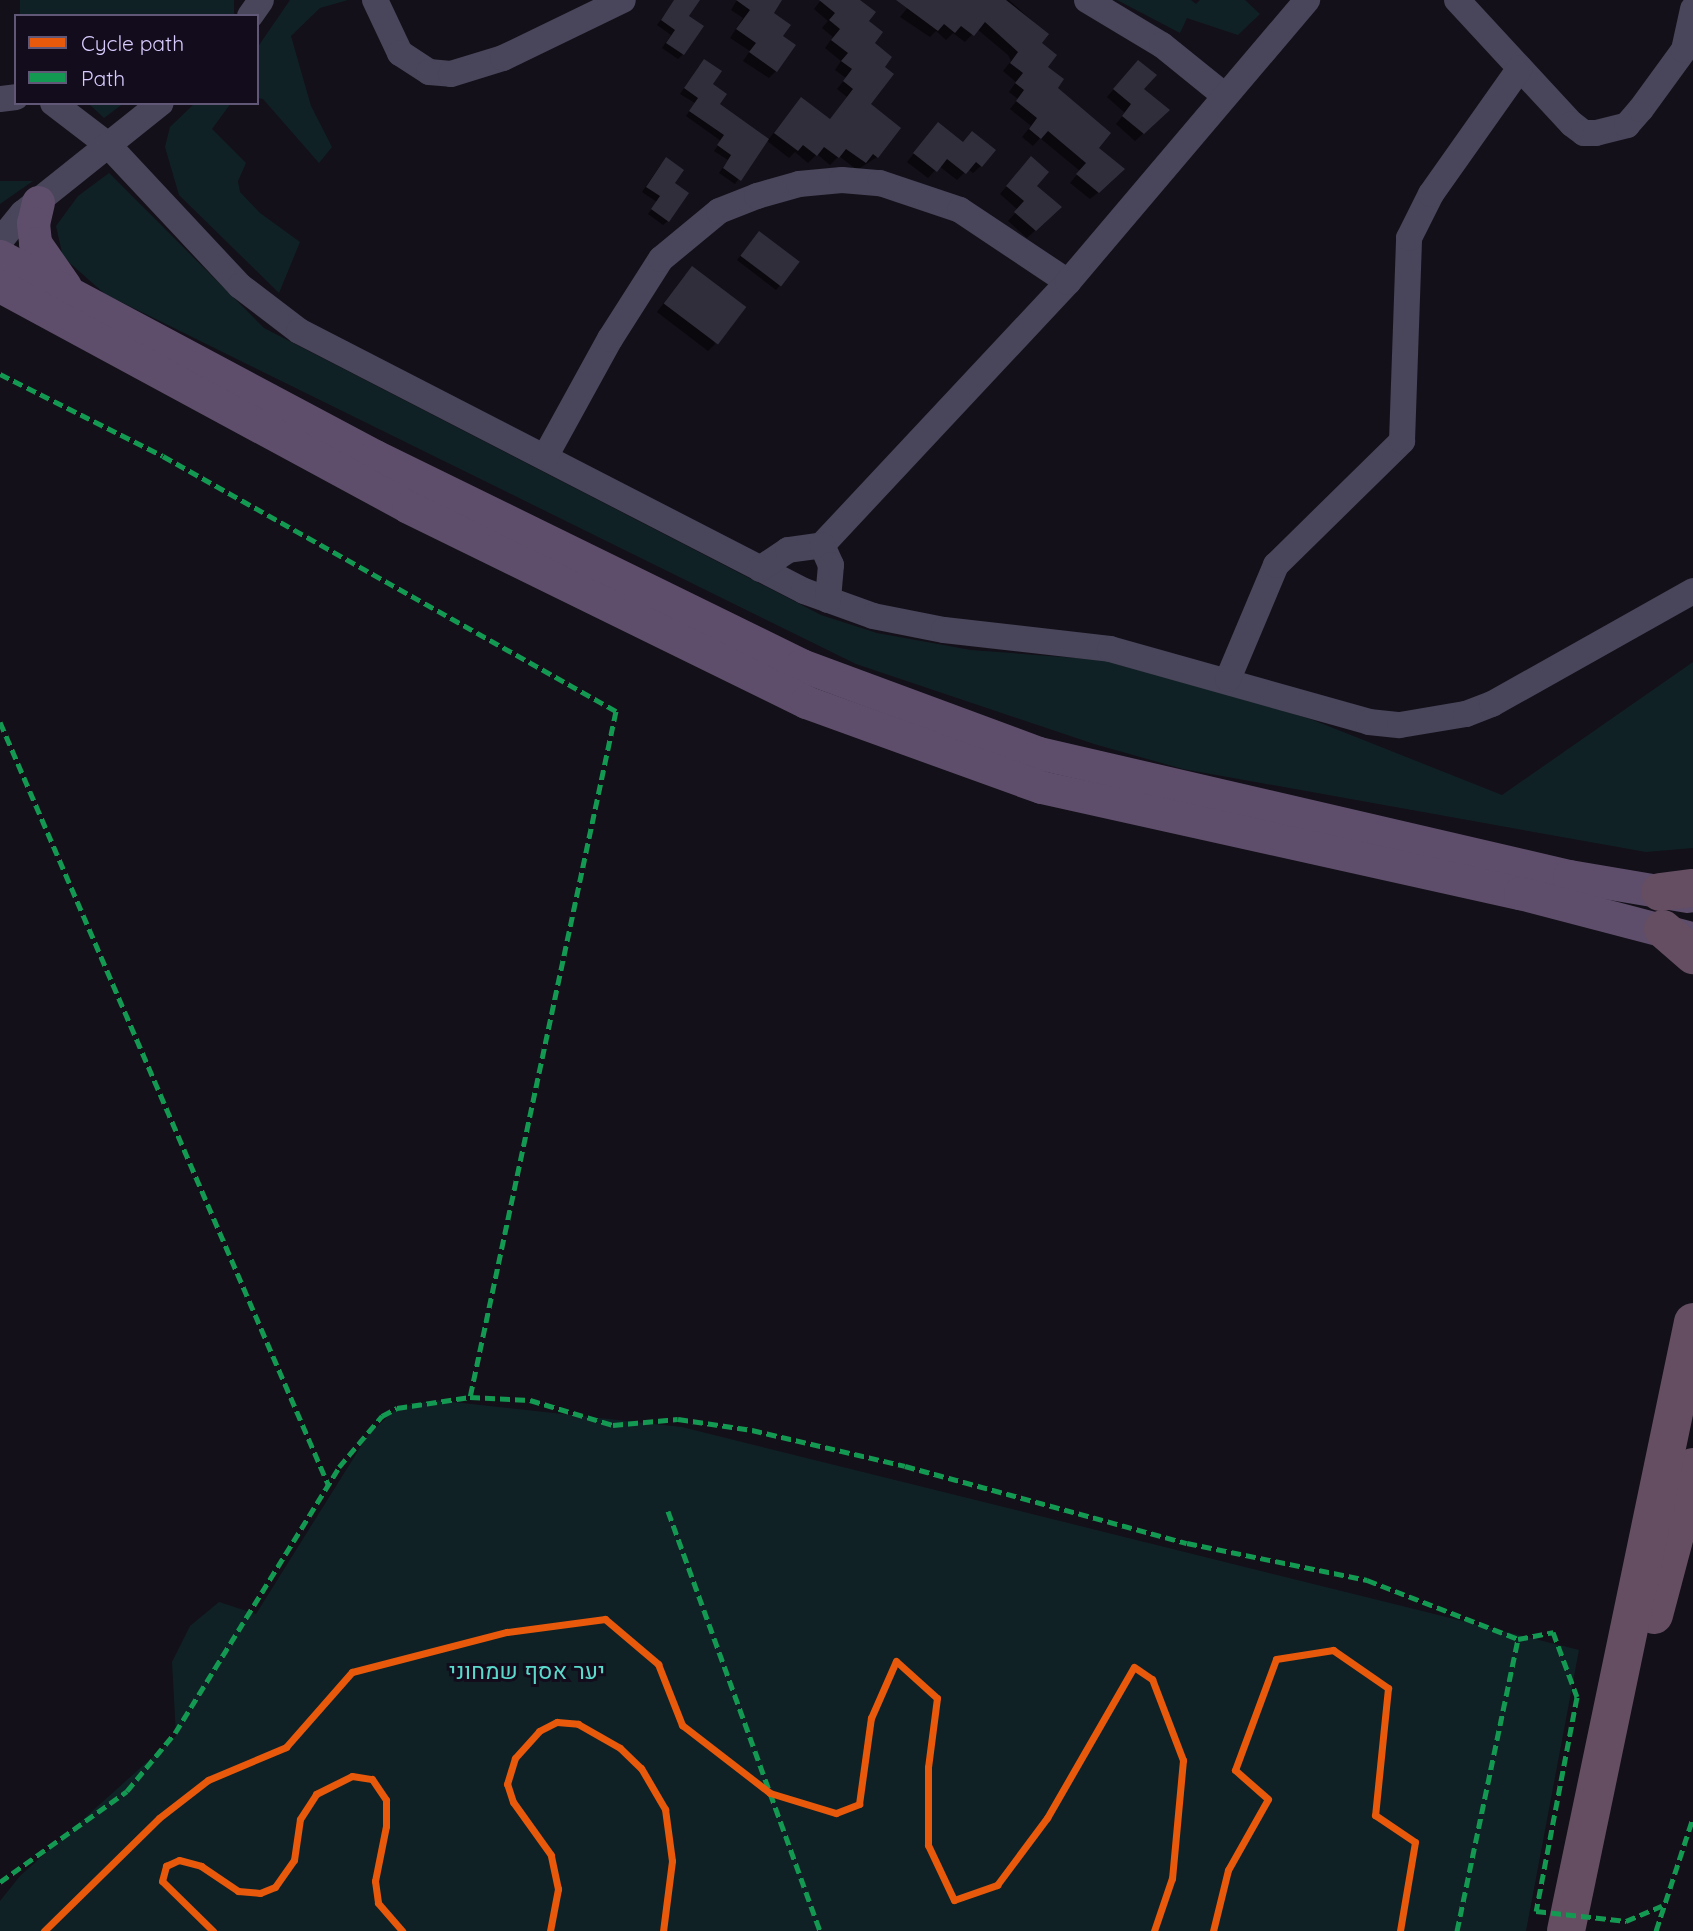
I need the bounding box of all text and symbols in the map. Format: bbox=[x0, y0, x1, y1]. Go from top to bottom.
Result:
legend bbox=[14, 14, 259, 105]
text: Cycle path bbox=[81, 30, 184, 56]
text: Path bbox=[81, 65, 125, 91]
park label: יער אסף שמחוני bbox=[449, 1657, 605, 1685]

